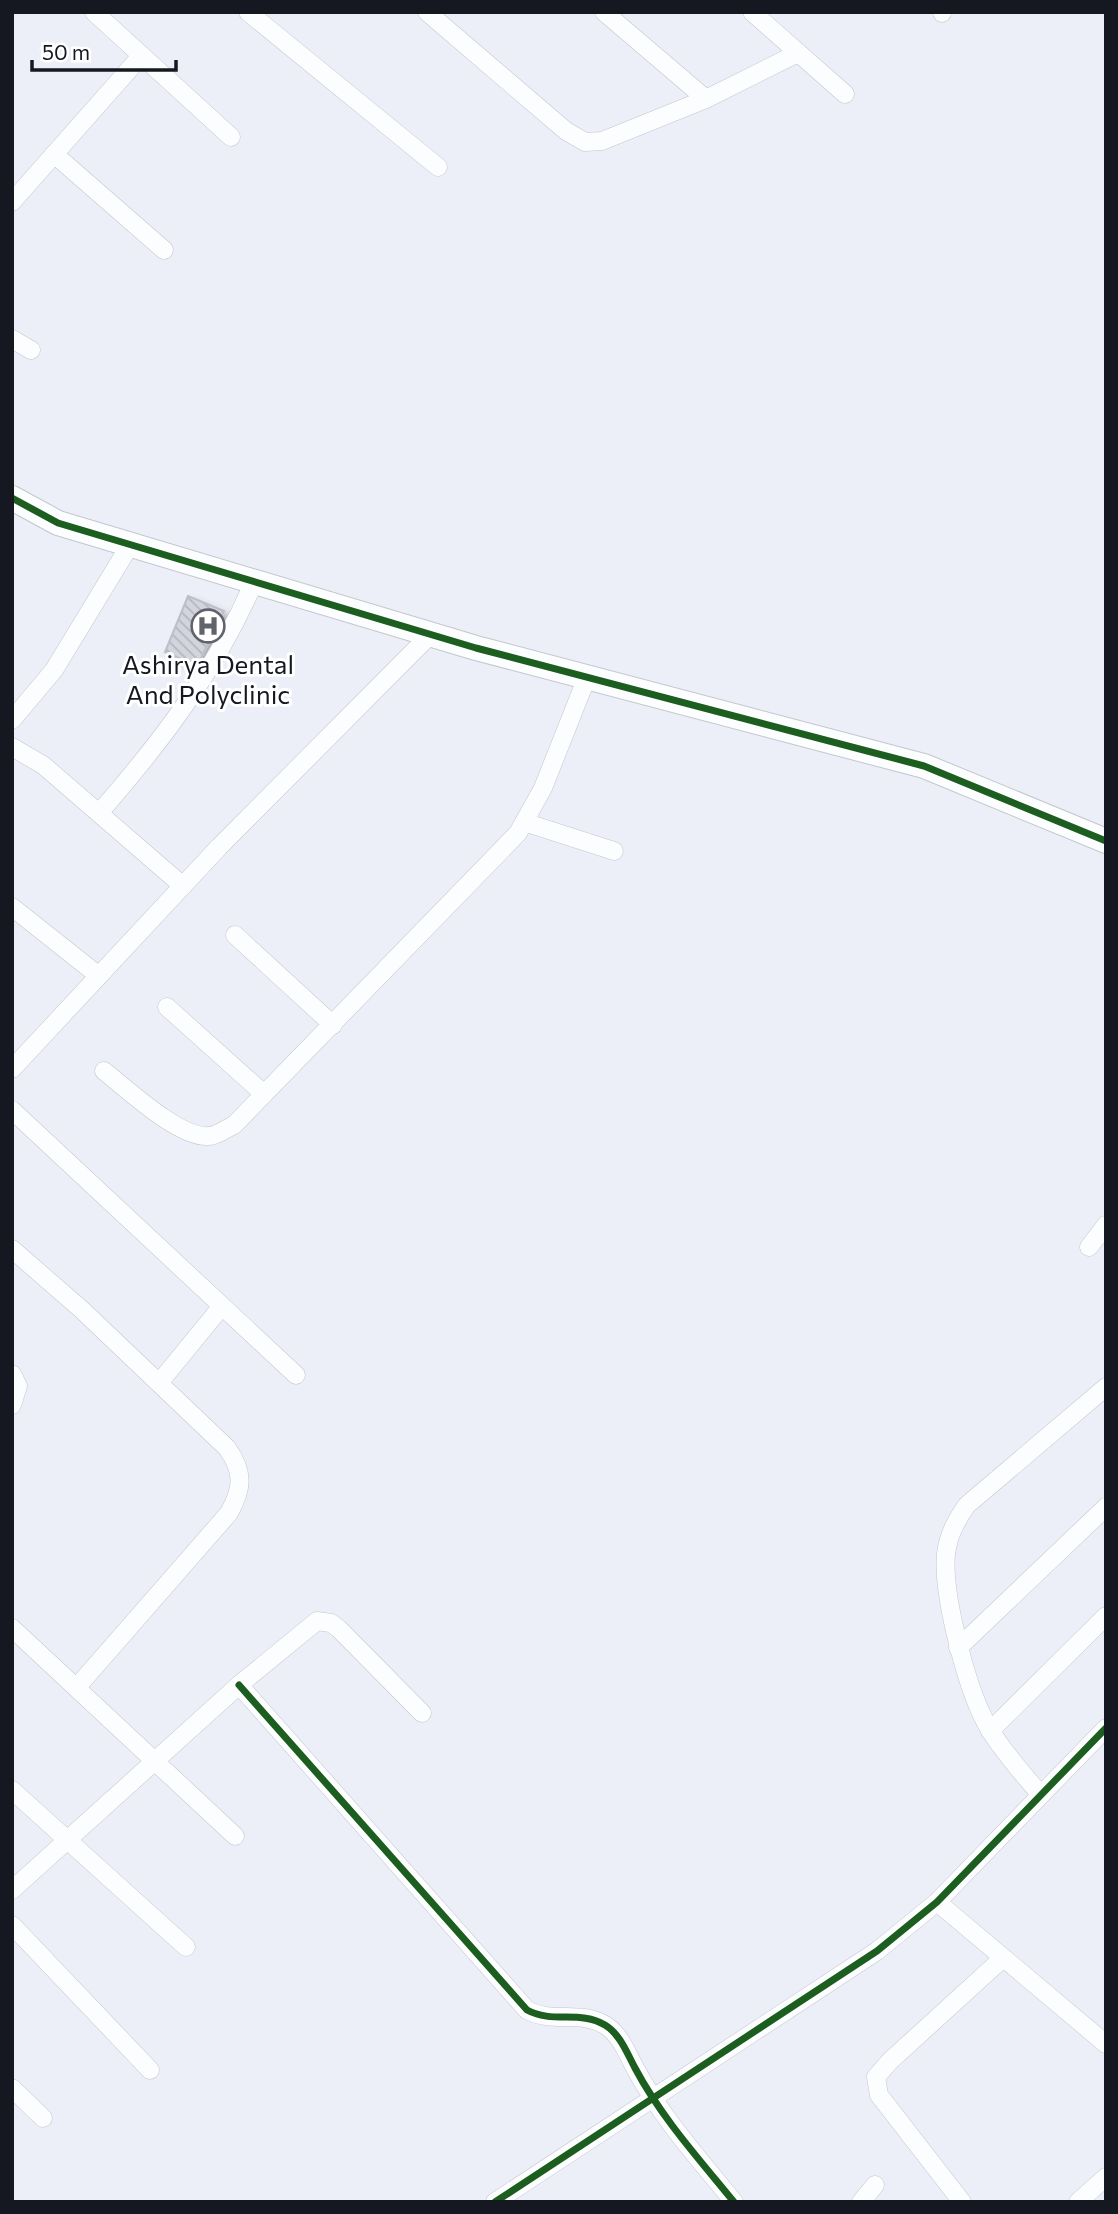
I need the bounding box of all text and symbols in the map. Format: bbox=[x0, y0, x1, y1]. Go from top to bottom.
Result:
scale bar bbox=[32, 28, 175, 72]
text: 50 m bbox=[42, 39, 90, 64]
hospital icon: Ashirya Dental And Polyclinic bbox=[189, 607, 227, 645]
place label: Ashirya Dental And Polyclinic bbox=[122, 648, 294, 709]

